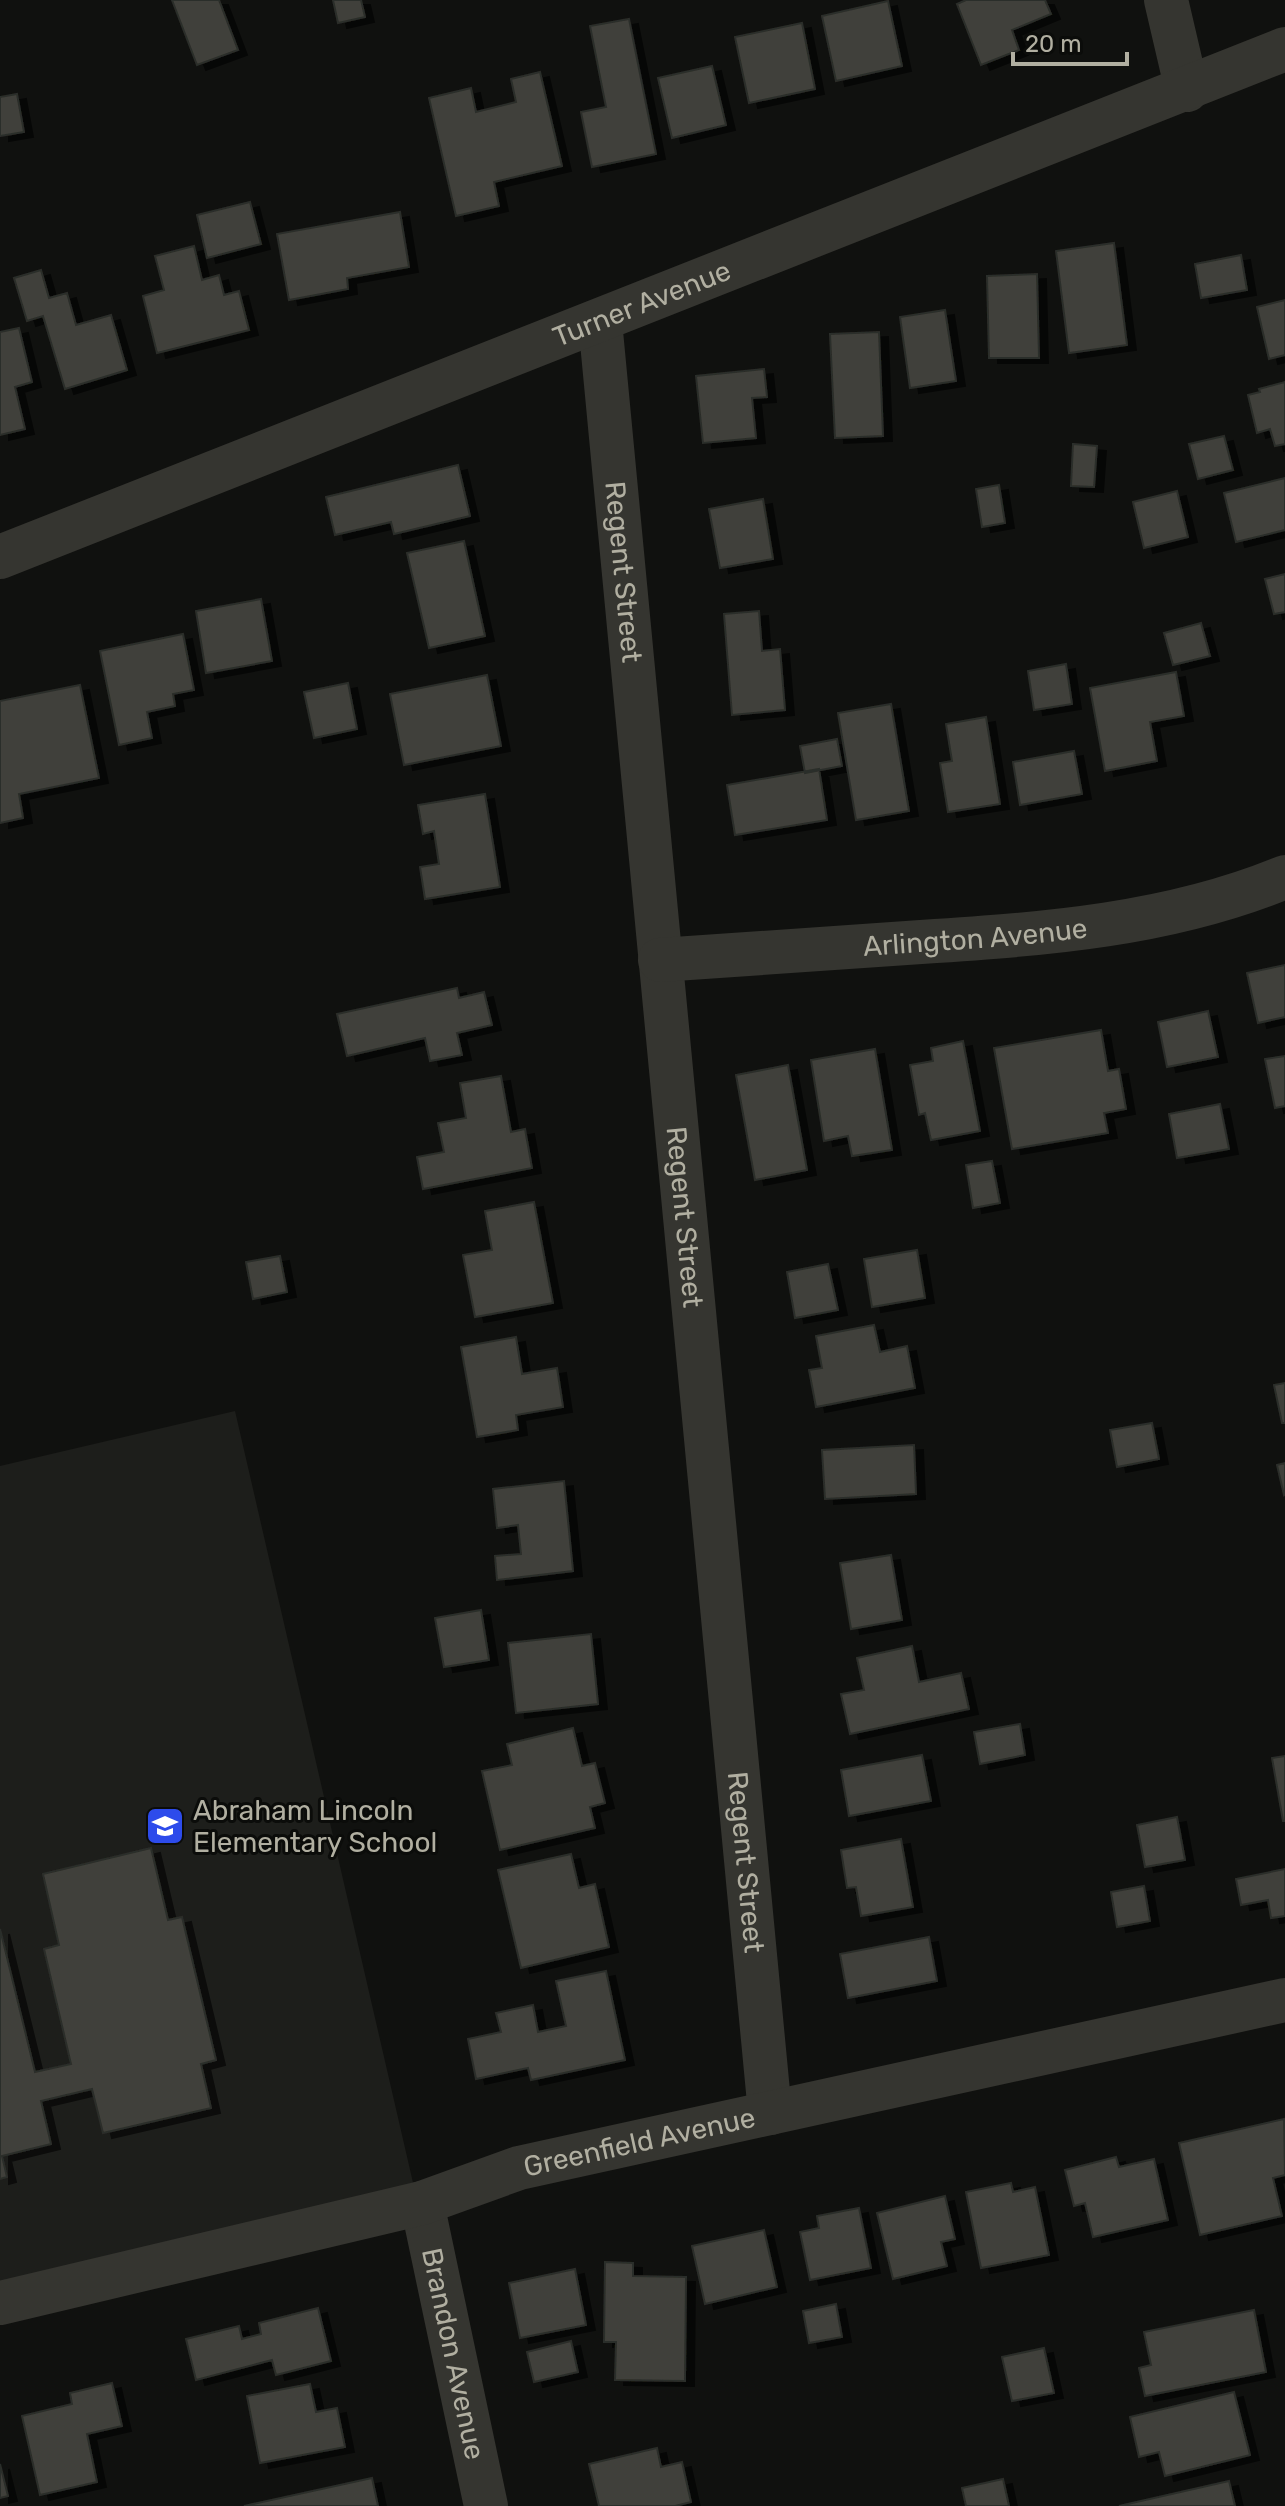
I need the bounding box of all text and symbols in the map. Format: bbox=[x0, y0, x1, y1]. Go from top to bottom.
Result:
scale bar bbox=[1013, 16, 1127, 66]
text: 20 m bbox=[1025, 30, 1082, 58]
street label: Turner Avenue bbox=[548, 253, 735, 353]
street label: Regent Street bbox=[599, 480, 649, 664]
street label: Arlington Avenue bbox=[862, 911, 1089, 962]
street label: Regent Street bbox=[660, 1125, 710, 1309]
street label: Regent Street bbox=[721, 1770, 771, 1954]
place label: Abraham Lincoln Elementary School bbox=[193, 1794, 437, 1859]
school or university icon: Abraham Lincoln Elementary School bbox=[144, 1805, 186, 1847]
street label: Greenfield Avenue bbox=[520, 2100, 758, 2183]
street label: Brandon Avenue bbox=[415, 2245, 492, 2463]

